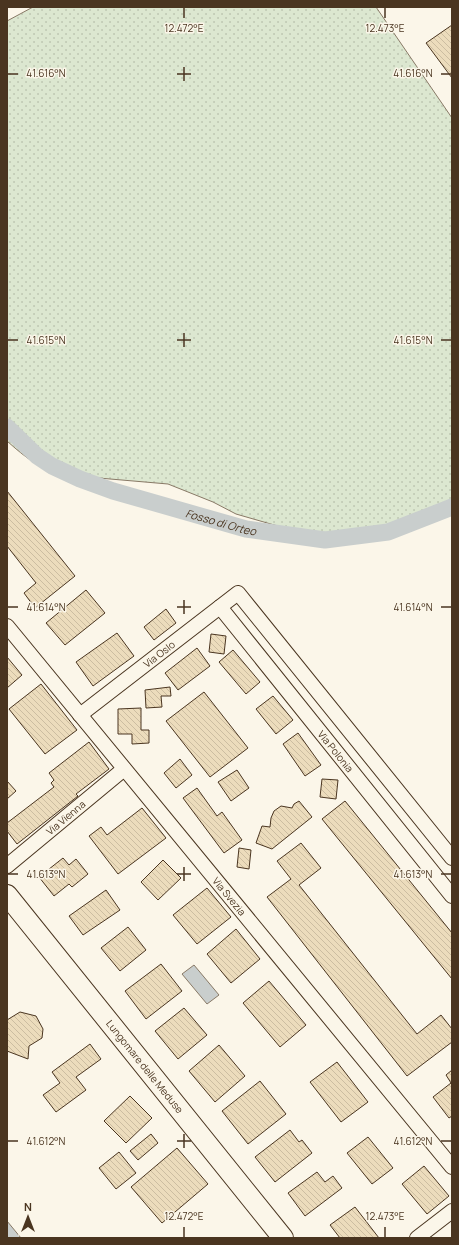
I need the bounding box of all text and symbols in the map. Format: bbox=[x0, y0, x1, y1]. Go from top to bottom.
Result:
text: 12.472°E bbox=[165, 21, 204, 35]
text: 12.473°E bbox=[366, 21, 405, 35]
text: 41.616°N bbox=[26, 66, 66, 80]
text: 41.616°N bbox=[393, 66, 433, 80]
text: 41.615°N bbox=[26, 333, 66, 347]
text: 41.615°N bbox=[393, 333, 433, 347]
water label: Fosso di Orteo bbox=[184, 505, 259, 538]
text: 41.614°N bbox=[26, 600, 66, 614]
text: 41.614°N bbox=[393, 600, 433, 614]
street label: Via Oslo bbox=[140, 637, 178, 671]
street label: Via Polonia bbox=[315, 727, 357, 775]
street label: Via Vienna bbox=[43, 797, 88, 838]
text: 41.613°N bbox=[27, 867, 66, 881]
text: 41.613°N bbox=[394, 867, 433, 881]
street label: Via Svezia bbox=[209, 874, 249, 918]
street label: Lungomare delle Meduse bbox=[103, 1017, 187, 1116]
text: 41.612°N bbox=[27, 1134, 66, 1148]
text: 41.612°N bbox=[394, 1134, 433, 1148]
north arrow bbox=[8, 1197, 48, 1237]
text: N bbox=[24, 1199, 32, 1214]
text: 12.472°E bbox=[165, 1209, 204, 1223]
text: 12.473°E bbox=[366, 1209, 405, 1223]

